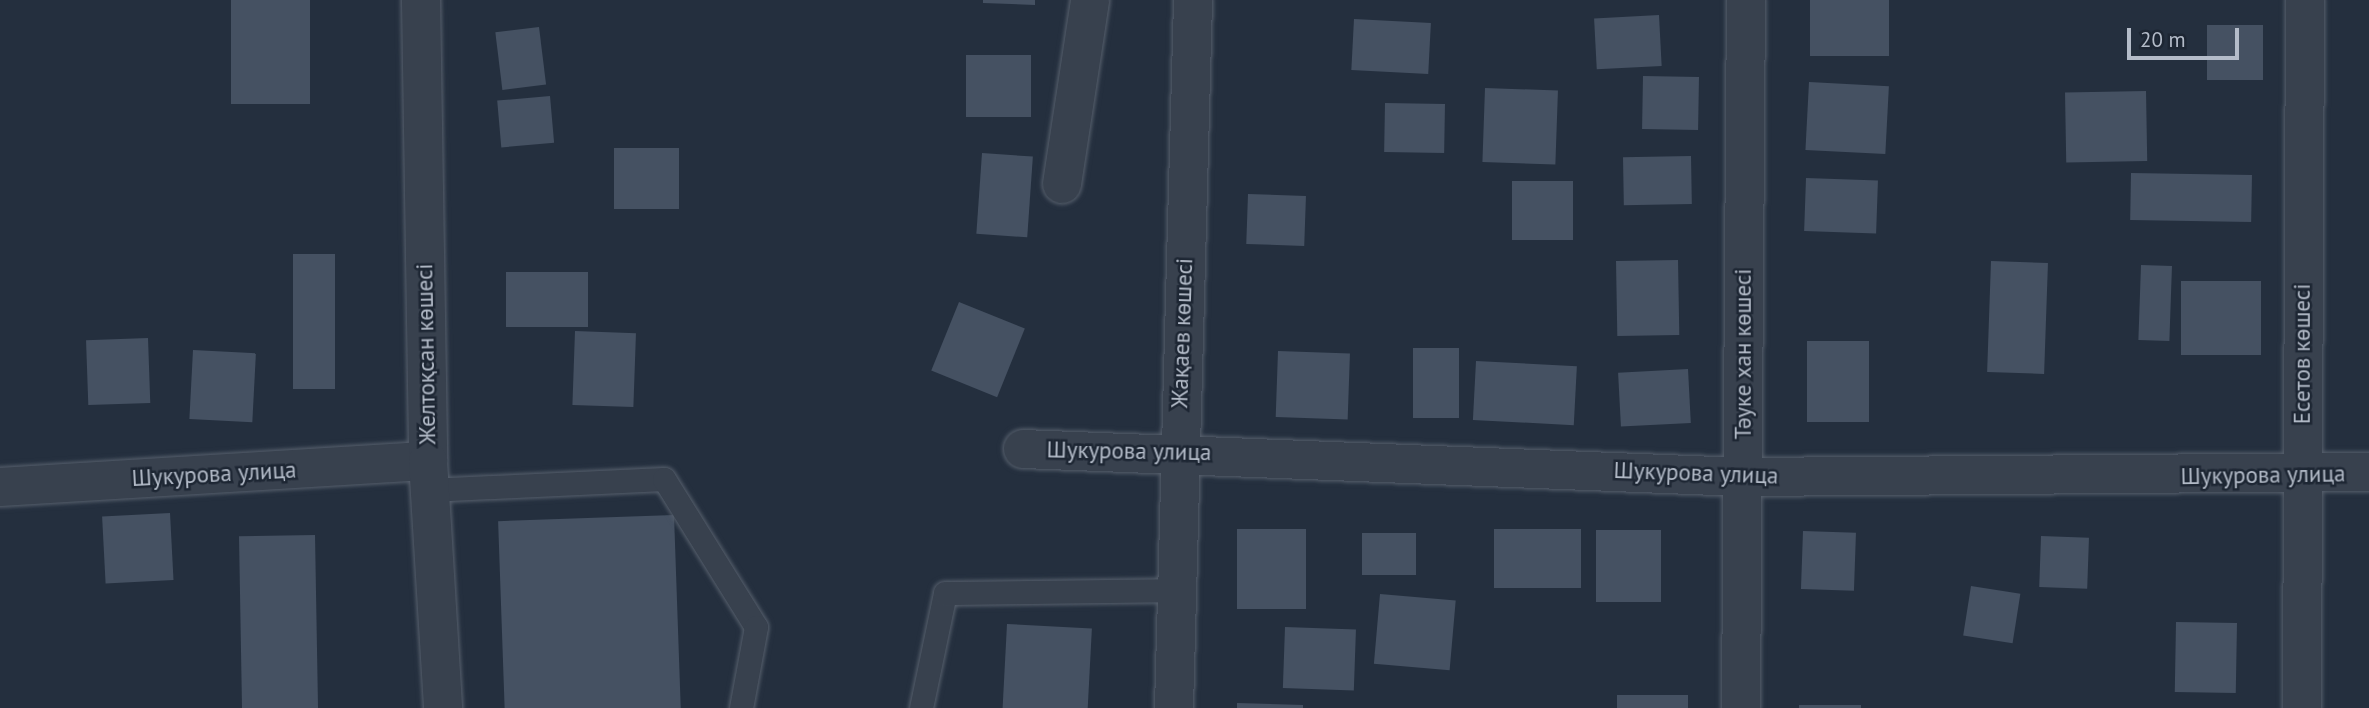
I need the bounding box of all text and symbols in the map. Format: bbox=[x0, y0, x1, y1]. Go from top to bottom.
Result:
scale bar bbox=[2131, 14, 2243, 58]
text: 20 m bbox=[2140, 26, 2186, 53]
street label: Жақаев көшесі bbox=[1166, 257, 1198, 409]
street label: Желтоқсан көшесі bbox=[411, 263, 441, 445]
street label: Тәуке хан көшесі bbox=[1729, 269, 1757, 439]
street label: Есетов көшесі bbox=[2288, 284, 2316, 424]
street label: Шукурова улица bbox=[1046, 436, 1212, 466]
street label: Шукурова улица bbox=[131, 456, 297, 492]
street label: Шукурова улица bbox=[1613, 456, 1779, 490]
street label: Шукурова улица bbox=[2180, 460, 2346, 490]

